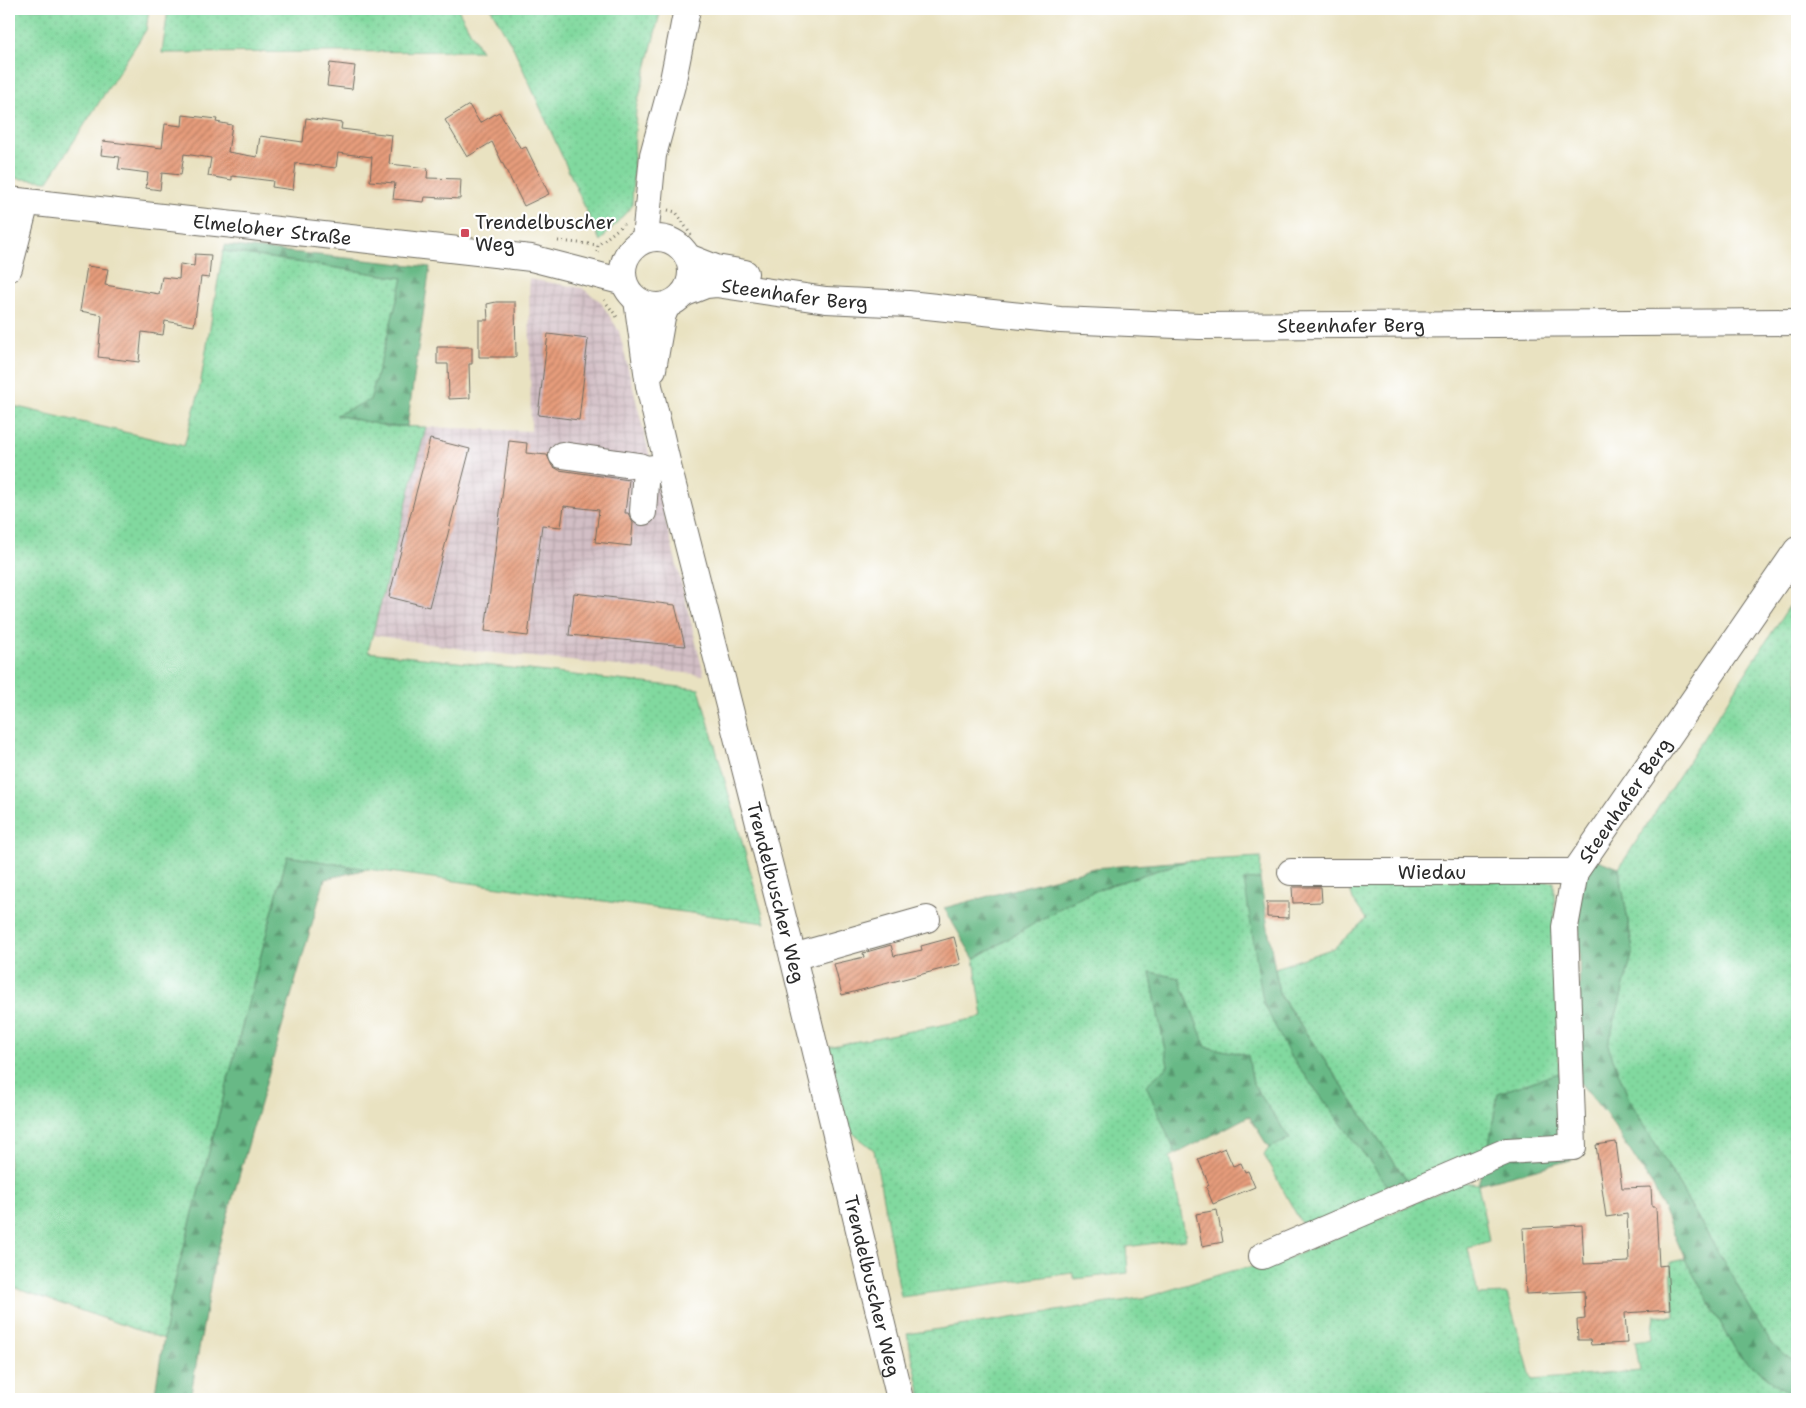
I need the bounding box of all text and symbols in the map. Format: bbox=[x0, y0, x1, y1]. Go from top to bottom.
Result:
street label: Elmeloher Straße bbox=[192, 209, 353, 251]
place label: Trendelbuscher Weg bbox=[475, 210, 615, 257]
marker: Trendelbuscher Weg bbox=[459, 227, 471, 239]
street label: Steenhafer Berg bbox=[720, 273, 868, 315]
street label: Steenhafer Berg bbox=[1277, 312, 1425, 338]
street label: Steenhafer Berg bbox=[1573, 733, 1677, 868]
street label: Trendelbuscher Weg bbox=[741, 799, 811, 986]
street label: Wiedau bbox=[1398, 860, 1466, 885]
street label: Trendelbuscher Weg bbox=[838, 1193, 906, 1379]

